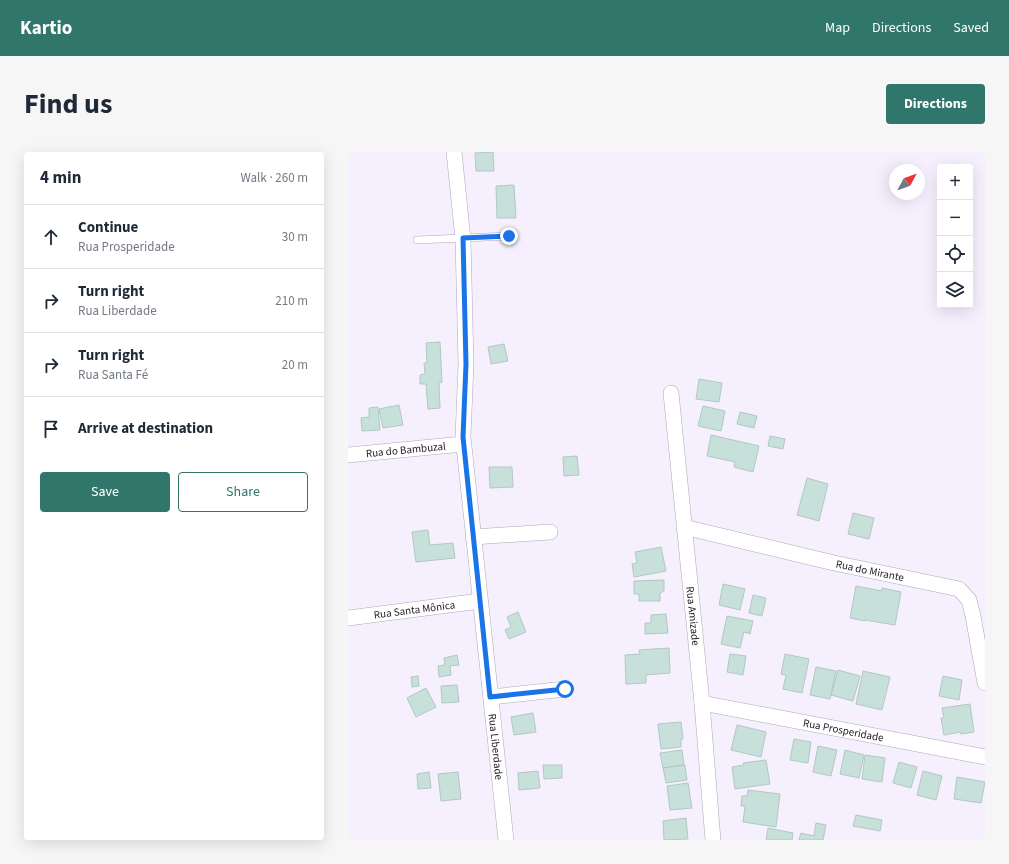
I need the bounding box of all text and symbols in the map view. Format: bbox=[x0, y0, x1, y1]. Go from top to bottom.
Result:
text: Kartio bbox=[20, 15, 72, 42]
text: Map bbox=[825, 18, 850, 38]
text: Directions bbox=[872, 18, 931, 38]
text: Saved bbox=[953, 18, 989, 38]
text: Find us bbox=[24, 84, 112, 124]
button: Directions bbox=[886, 84, 985, 124]
north arrow bbox=[889, 164, 925, 200]
map controls bbox=[937, 164, 973, 308]
button: + bbox=[937, 164, 973, 200]
text: 4 min bbox=[40, 166, 81, 190]
text: Walk · 260 m bbox=[240, 169, 308, 187]
button: − bbox=[937, 200, 973, 236]
text: Continue bbox=[78, 217, 138, 238]
icon: ahead bbox=[40, 226, 62, 248]
route end bbox=[500, 227, 518, 245]
text: 30 m bbox=[282, 228, 308, 246]
button: locate bbox=[937, 236, 973, 272]
text: Rua Prosperidade bbox=[78, 238, 175, 256]
button: layers bbox=[937, 272, 973, 308]
text: Turn right bbox=[78, 281, 144, 302]
icon: right bbox=[40, 290, 62, 312]
text: 210 m bbox=[275, 292, 308, 310]
text: Rua Liberdade bbox=[78, 302, 157, 320]
text: Turn right bbox=[78, 345, 144, 366]
icon: right bbox=[40, 354, 62, 376]
text: 20 m bbox=[282, 356, 308, 374]
text: Rua Santa Fé bbox=[78, 366, 148, 384]
icon: arrive bbox=[40, 418, 62, 440]
text: Arrive at destination bbox=[78, 418, 213, 439]
street label: Rua do Bambuzal bbox=[365, 438, 447, 461]
button: Save bbox=[40, 472, 170, 512]
button: Share bbox=[178, 472, 308, 512]
street label: Rua do Mirante bbox=[835, 556, 906, 585]
street label: Rua Amizade bbox=[683, 586, 704, 647]
street label: Rua Santa Mônica bbox=[373, 597, 456, 622]
route start bbox=[556, 680, 574, 698]
street label: Rua Liberdade bbox=[485, 713, 507, 781]
street label: Rua Prosperidade bbox=[802, 715, 886, 745]

